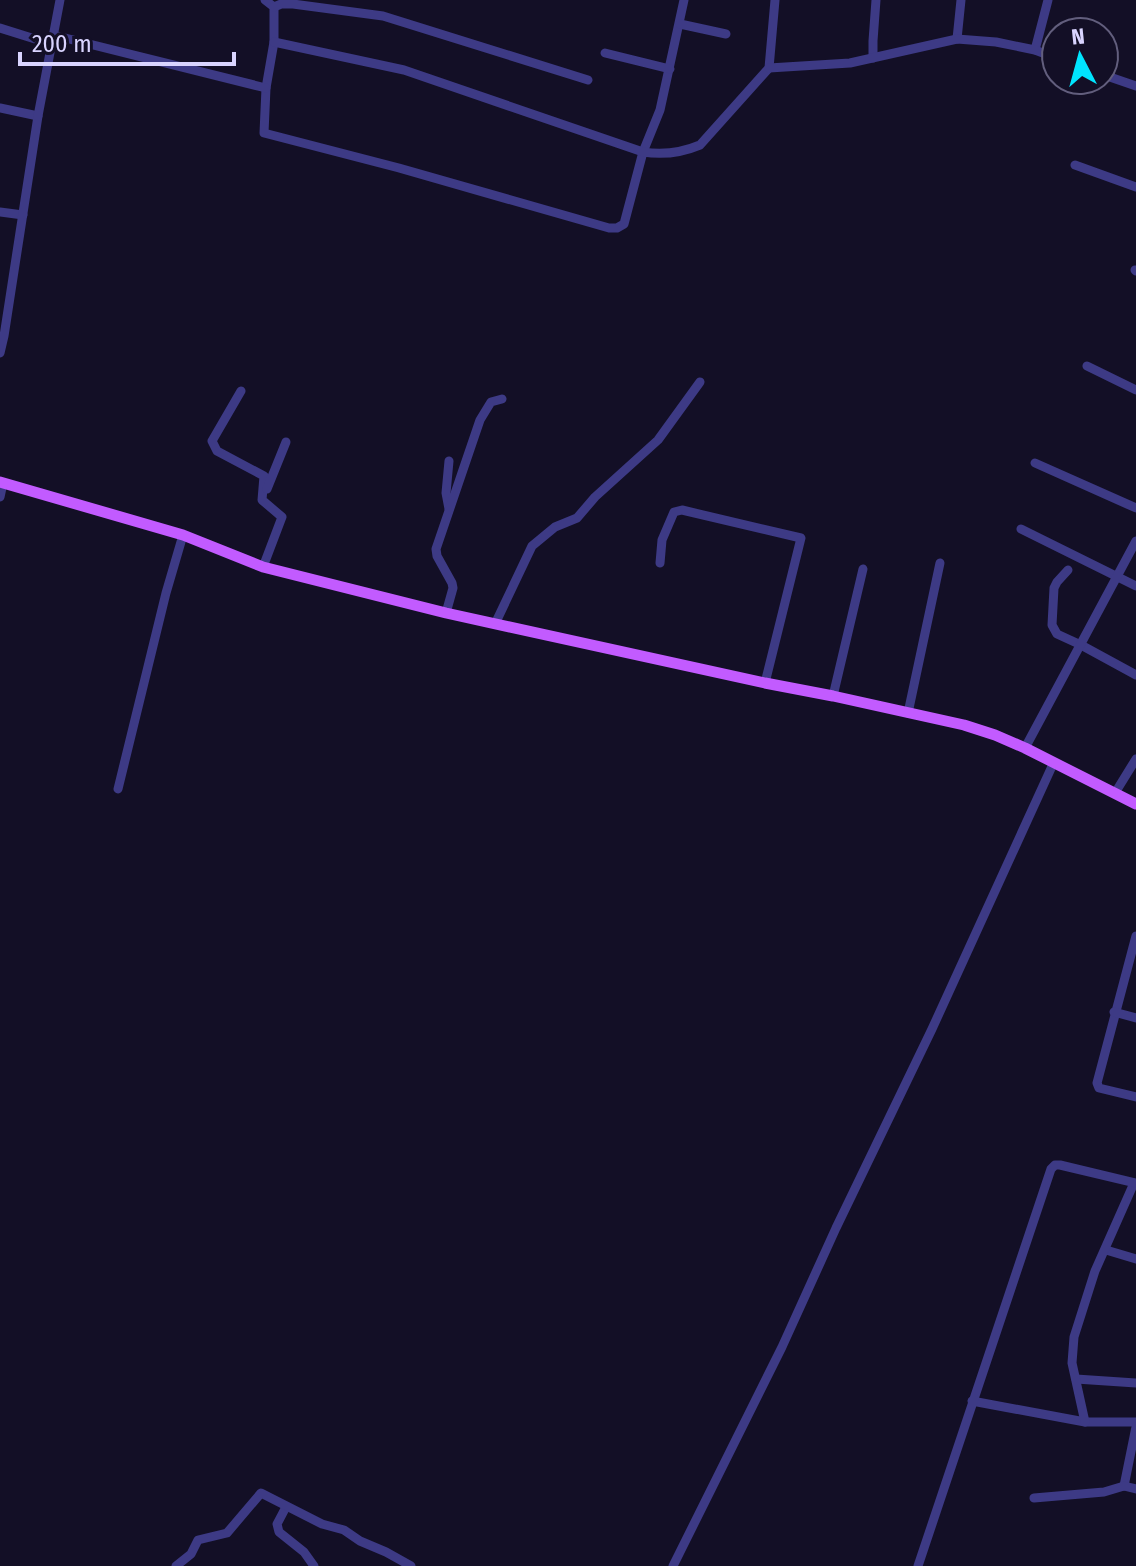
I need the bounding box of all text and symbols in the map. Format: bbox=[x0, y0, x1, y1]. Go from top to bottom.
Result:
scale bar bbox=[20, 16, 234, 66]
north arrow bbox=[1040, 16, 1120, 96]
text: N bbox=[1070, 22, 1086, 51]
text: 200 m bbox=[32, 30, 92, 58]

